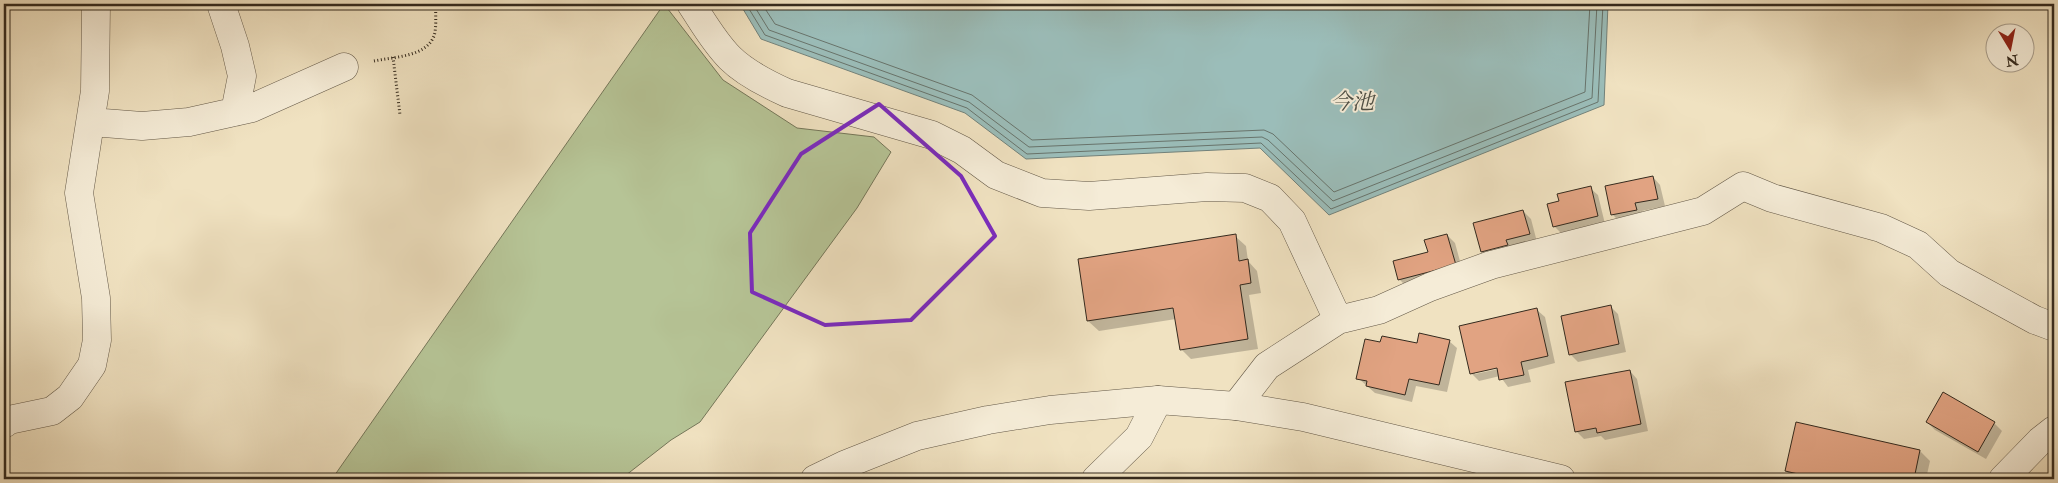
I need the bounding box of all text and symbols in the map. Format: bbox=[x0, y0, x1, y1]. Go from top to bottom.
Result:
north arrow bbox=[1986, 22, 2036, 72]
text: N bbox=[2004, 51, 2021, 70]
water label: 今池 bbox=[1330, 88, 1377, 116]

